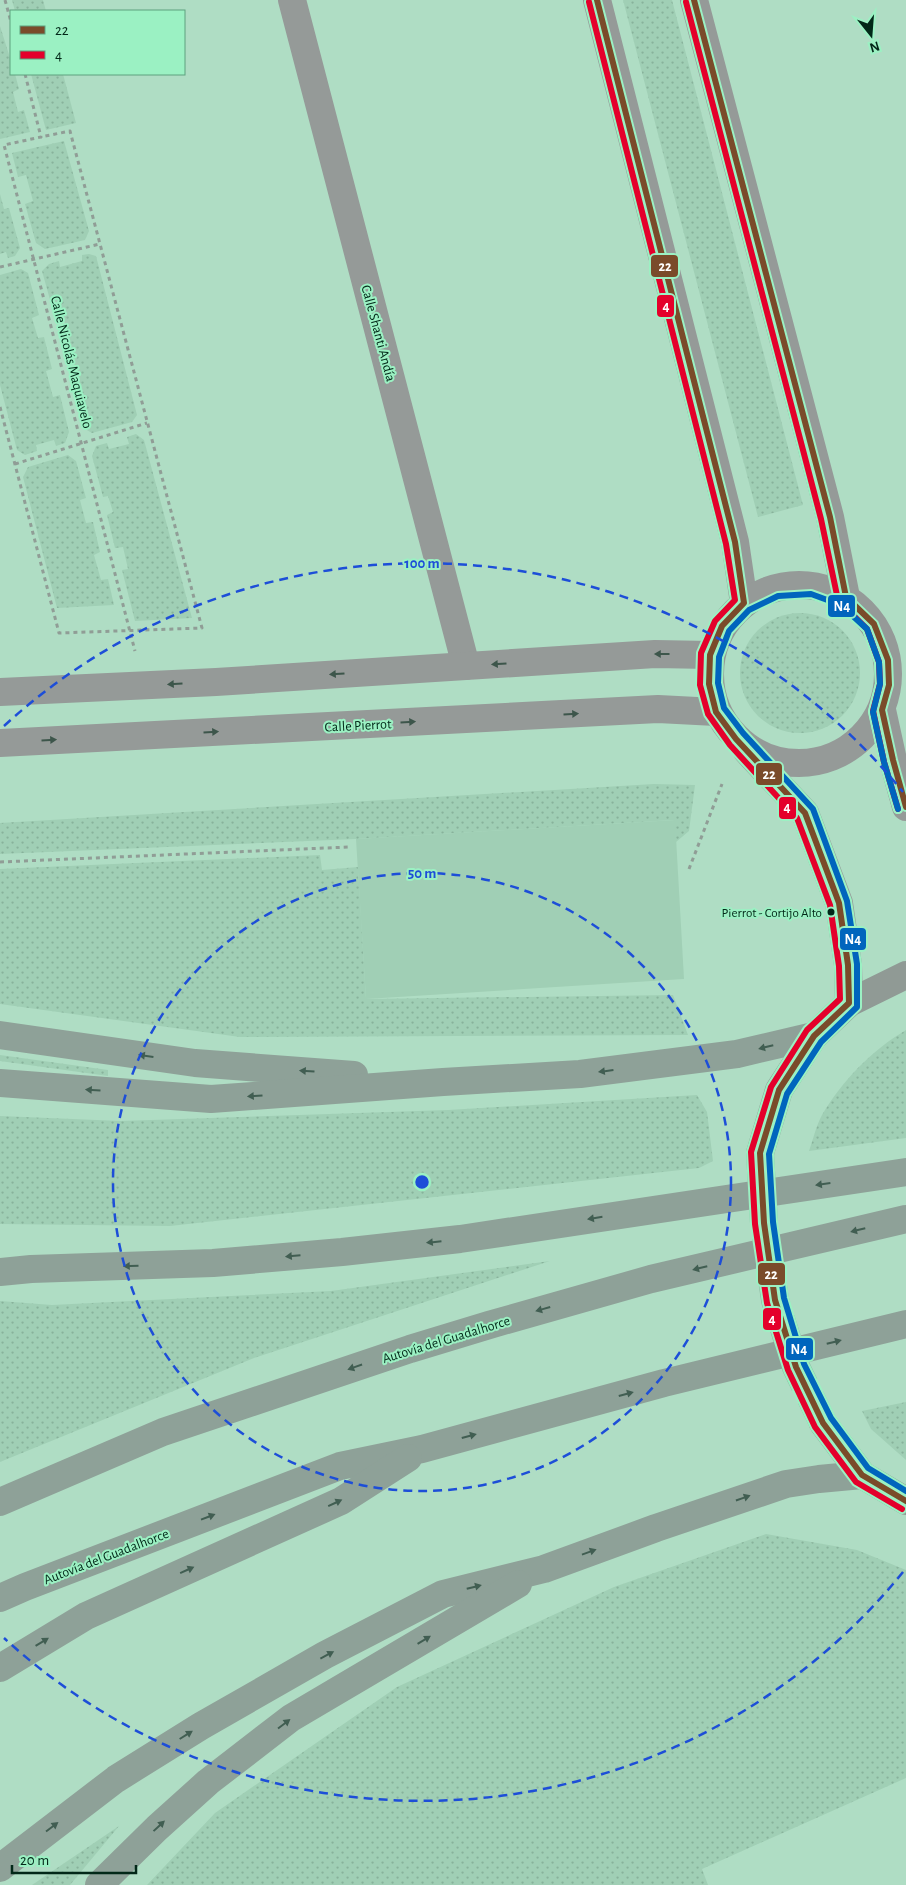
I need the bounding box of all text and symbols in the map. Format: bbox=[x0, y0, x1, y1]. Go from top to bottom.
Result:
legend bbox=[10, 10, 185, 75]
north arrow bbox=[846, 10, 896, 60]
text: 22 bbox=[55, 23, 69, 38]
text: N bbox=[868, 38, 881, 55]
text: 4 bbox=[55, 48, 62, 63]
line badge: 22 bbox=[650, 254, 679, 278]
text: 22 bbox=[658, 260, 672, 274]
street label: Calle Shanti Andía bbox=[358, 284, 398, 383]
line badge: 4 bbox=[656, 294, 675, 318]
street label: Calle Nicolás Maquiavelo bbox=[48, 295, 94, 430]
text: 4 bbox=[662, 300, 670, 314]
text: 100 m bbox=[404, 556, 440, 571]
line badge: N4 bbox=[827, 594, 856, 618]
text: N4 bbox=[834, 600, 850, 614]
one-way arrow bbox=[653, 650, 669, 658]
one-way arrow bbox=[491, 660, 507, 668]
one-way arrow bbox=[329, 671, 345, 679]
one-way arrow bbox=[167, 680, 183, 688]
one-way arrow bbox=[563, 709, 579, 717]
street label: Calle Pierrot bbox=[324, 717, 392, 735]
one-way arrow bbox=[401, 718, 417, 726]
one-way arrow bbox=[203, 728, 219, 736]
one-way arrow bbox=[41, 736, 57, 744]
line badge: 22 bbox=[755, 762, 783, 786]
text: 22 bbox=[762, 768, 776, 782]
line badge: 4 bbox=[778, 796, 797, 820]
text: 4 bbox=[783, 801, 791, 815]
text: 50 m bbox=[408, 866, 436, 881]
place label: Pierrot - Cortijo Alto bbox=[722, 907, 822, 920]
marker: Pierrot - Cortijo Alto bbox=[826, 907, 836, 917]
line badge: N4 bbox=[839, 927, 867, 951]
text: N4 bbox=[845, 933, 861, 947]
one-way arrow bbox=[759, 1043, 774, 1051]
one-way arrow bbox=[137, 1052, 153, 1060]
one-way arrow bbox=[299, 1067, 315, 1075]
one-way arrow bbox=[597, 1067, 613, 1075]
one-way arrow bbox=[85, 1086, 101, 1094]
one-way arrow bbox=[247, 1092, 263, 1100]
centre of rings bbox=[413, 1173, 431, 1191]
one-way arrow bbox=[815, 1180, 831, 1188]
one-way arrow bbox=[586, 1215, 602, 1223]
one-way arrow bbox=[851, 1226, 866, 1234]
one-way arrow bbox=[425, 1238, 441, 1246]
one-way arrow bbox=[285, 1252, 301, 1260]
one-way arrow bbox=[123, 1262, 139, 1270]
line badge: 22 bbox=[757, 1262, 786, 1286]
one-way arrow bbox=[693, 1264, 708, 1272]
text: 22 bbox=[764, 1268, 778, 1282]
one-way arrow bbox=[536, 1306, 551, 1314]
line badge: 4 bbox=[762, 1307, 782, 1331]
text: 4 bbox=[768, 1313, 776, 1327]
street label: Autovía del Guadalhorce bbox=[381, 1314, 512, 1366]
line badge: N4 bbox=[785, 1337, 814, 1361]
one-way arrow bbox=[827, 1338, 842, 1346]
text: N4 bbox=[791, 1343, 807, 1357]
one-way arrow bbox=[347, 1364, 362, 1372]
one-way arrow bbox=[618, 1389, 633, 1397]
one-way arrow bbox=[461, 1432, 476, 1440]
one-way arrow bbox=[735, 1494, 750, 1502]
one-way arrow bbox=[328, 1499, 342, 1507]
one-way arrow bbox=[201, 1513, 216, 1520]
street label: Autovía del Guadalhorce bbox=[42, 1527, 171, 1587]
one-way arrow bbox=[582, 1548, 597, 1555]
one-way arrow bbox=[180, 1566, 194, 1574]
one-way arrow bbox=[467, 1582, 482, 1590]
one-way arrow bbox=[417, 1636, 430, 1645]
one-way arrow bbox=[35, 1638, 48, 1647]
one-way arrow bbox=[321, 1650, 334, 1659]
one-way arrow bbox=[277, 1718, 290, 1729]
one-way arrow bbox=[180, 1730, 193, 1740]
one-way arrow bbox=[152, 1820, 164, 1832]
one-way arrow bbox=[45, 1822, 59, 1832]
scale bar bbox=[12, 1842, 136, 1874]
text: 20 m bbox=[20, 1853, 49, 1868]

